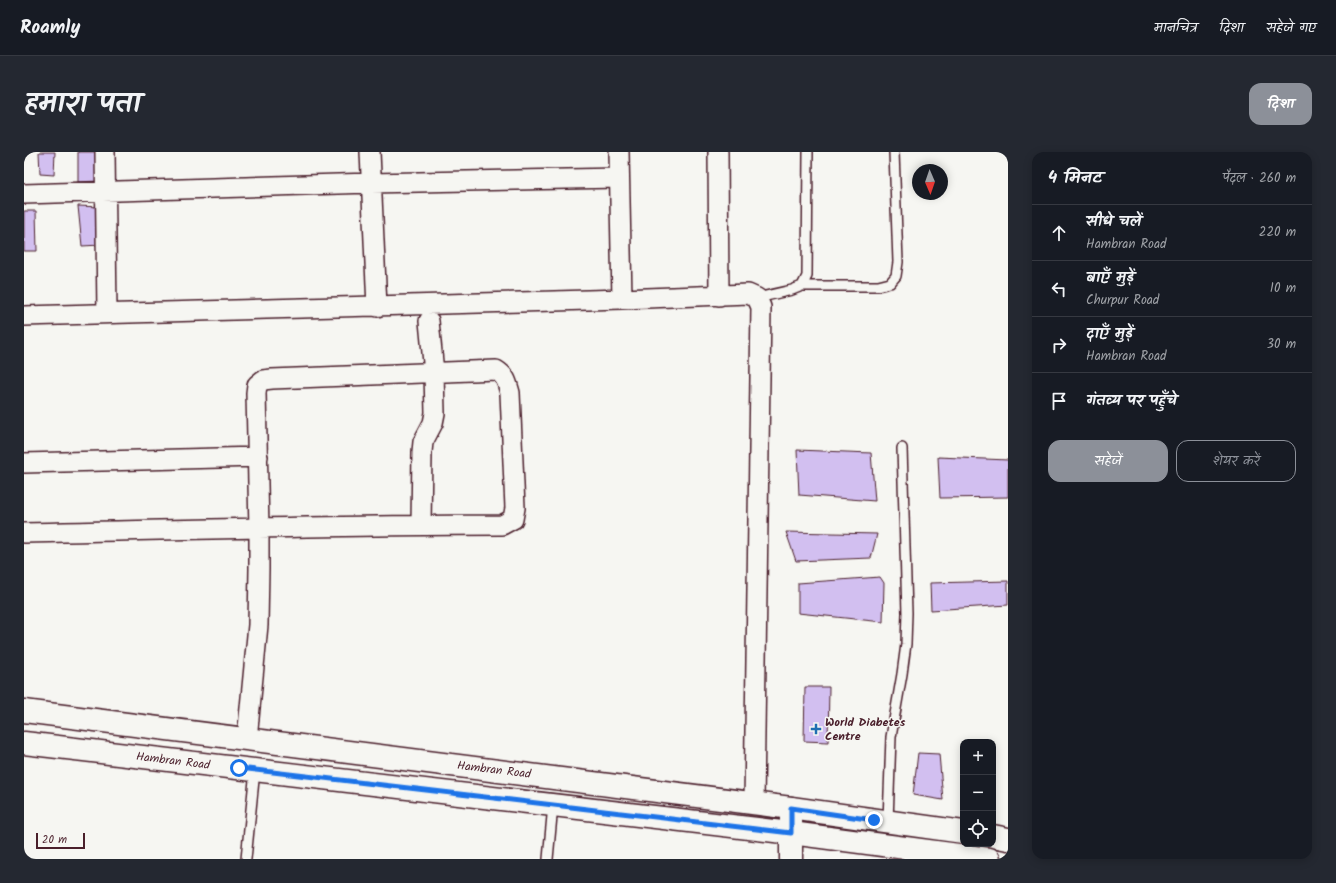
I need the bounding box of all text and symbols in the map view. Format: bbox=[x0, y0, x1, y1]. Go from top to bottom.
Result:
text: Roamly bbox=[20, 13, 80, 43]
text: मानचित्र bbox=[1154, 17, 1197, 39]
text: दिशा bbox=[1219, 17, 1244, 39]
text: सहेजे गए bbox=[1266, 17, 1316, 39]
text: हमारा पता bbox=[24, 82, 141, 127]
button: दिशा bbox=[1249, 83, 1312, 125]
north arrow bbox=[912, 164, 948, 200]
text: 4 मिनट bbox=[1048, 165, 1102, 192]
text: पैदल · 260 m bbox=[1223, 168, 1296, 189]
text: सीधे चलें bbox=[1086, 210, 1141, 234]
icon: ahead bbox=[1048, 222, 1070, 244]
text: 220 m bbox=[1259, 222, 1296, 243]
text: Hambran Road bbox=[1086, 234, 1167, 255]
text: बाएँ मुड़ें bbox=[1086, 266, 1134, 290]
icon: left bbox=[1048, 278, 1070, 300]
text: 10 m bbox=[1270, 278, 1296, 299]
text: Churpur Road bbox=[1086, 290, 1159, 311]
text: दाएँ मुड़ें bbox=[1086, 322, 1133, 346]
icon: right bbox=[1048, 334, 1070, 356]
text: 30 m bbox=[1267, 334, 1296, 355]
text: Hambran Road bbox=[1086, 346, 1167, 367]
text: गंतव्य पर पहुँचे bbox=[1086, 389, 1177, 413]
icon: arrive bbox=[1048, 390, 1070, 412]
button: सहेजें bbox=[1048, 440, 1168, 482]
button: शेयर करें bbox=[1176, 440, 1296, 482]
place label: World Diabetes Centre bbox=[825, 713, 906, 746]
marker: World Diabetes Centre bbox=[810, 723, 822, 735]
map controls bbox=[960, 739, 996, 847]
button: + bbox=[960, 739, 996, 775]
street label: Hambran Road bbox=[135, 747, 212, 775]
street label: Hambran Road bbox=[456, 756, 533, 784]
route start bbox=[230, 759, 248, 777]
button: − bbox=[960, 775, 996, 811]
route end bbox=[865, 811, 883, 829]
button: locate bbox=[960, 811, 996, 847]
scale bar bbox=[36, 831, 85, 850]
text: 20 m bbox=[42, 831, 67, 849]

